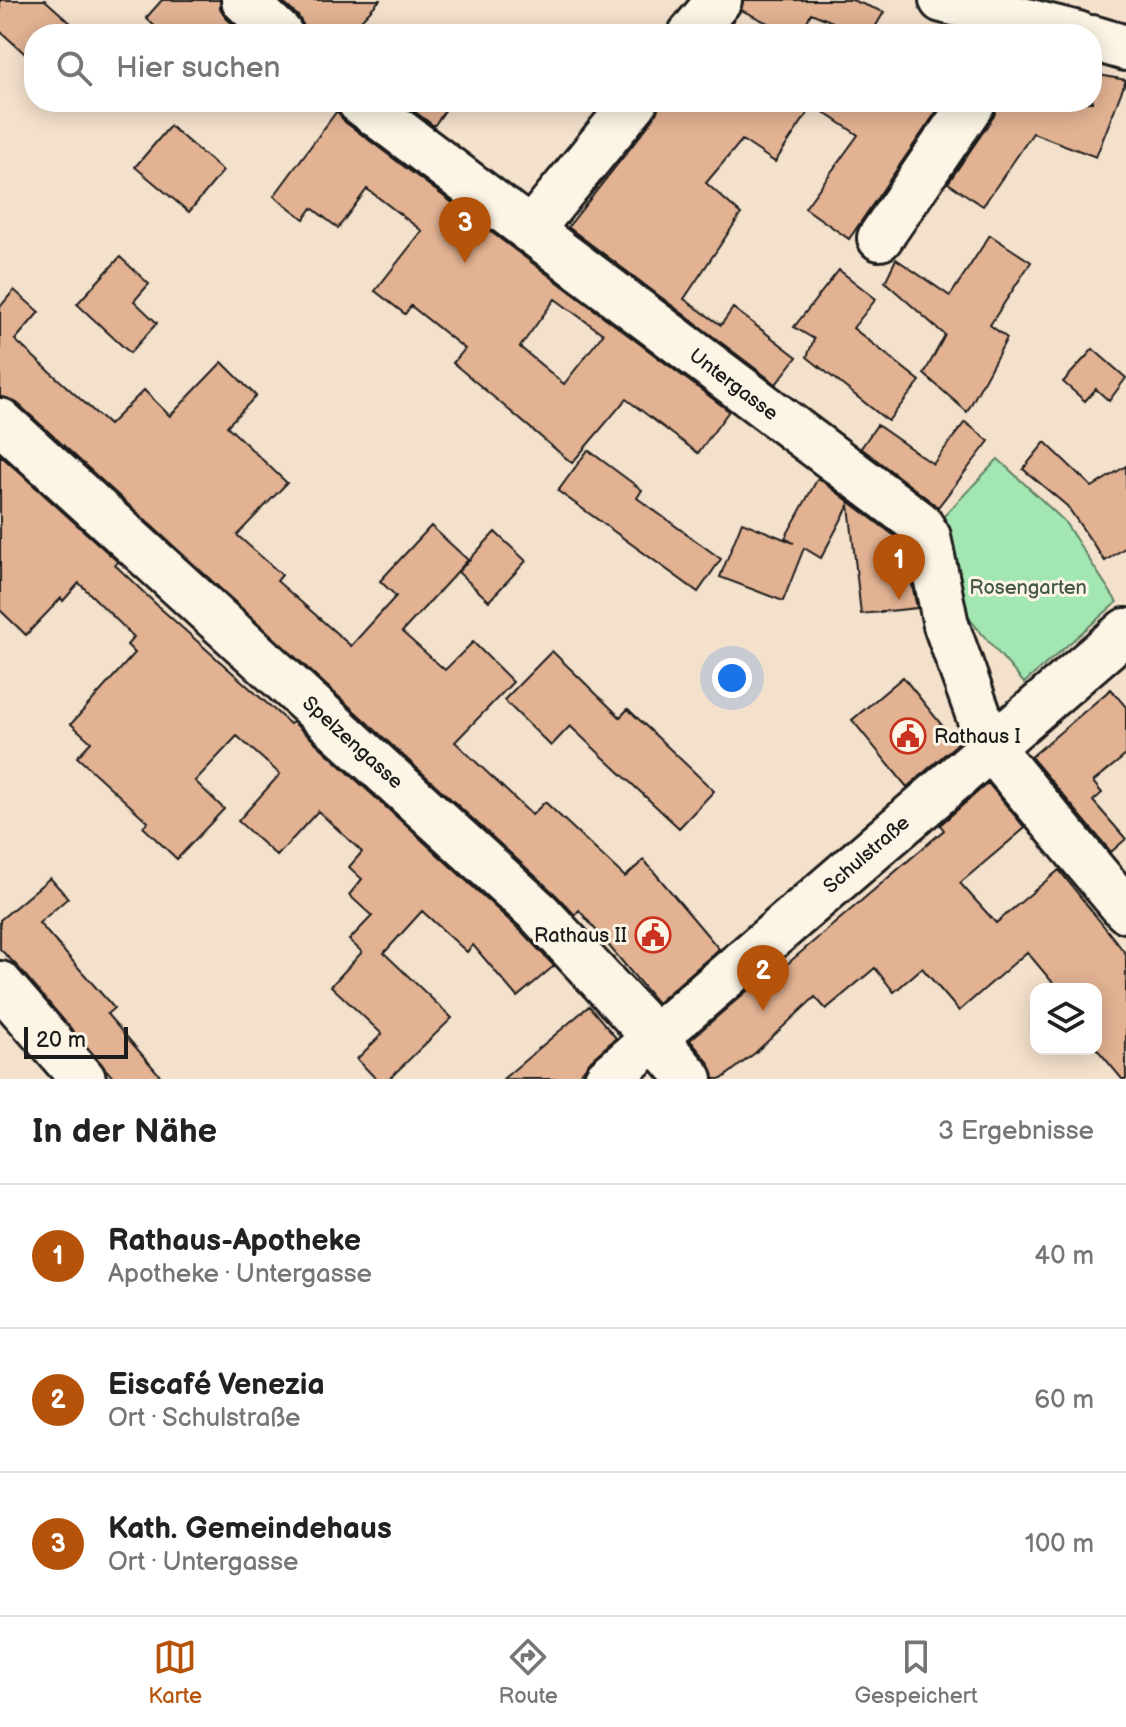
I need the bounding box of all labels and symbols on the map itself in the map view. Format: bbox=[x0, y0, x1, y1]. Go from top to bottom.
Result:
pin: 3 bbox=[439, 197, 491, 263]
street label: Untergasse bbox=[684, 344, 783, 426]
pin: 1 bbox=[873, 534, 925, 600]
park label: Rosengarten bbox=[969, 576, 1087, 600]
your location bbox=[712, 658, 752, 698]
street label: Spelzengasse bbox=[297, 691, 408, 794]
public building icon: Rathaus I bbox=[889, 717, 927, 755]
place label: Rathaus I bbox=[934, 725, 1021, 749]
street label: Schulstraße bbox=[819, 811, 915, 899]
public building icon: Rathaus II bbox=[634, 916, 672, 954]
place label: Rathaus II bbox=[534, 924, 627, 948]
pin: 2 bbox=[737, 945, 789, 1011]
scale bar bbox=[24, 1023, 128, 1059]

